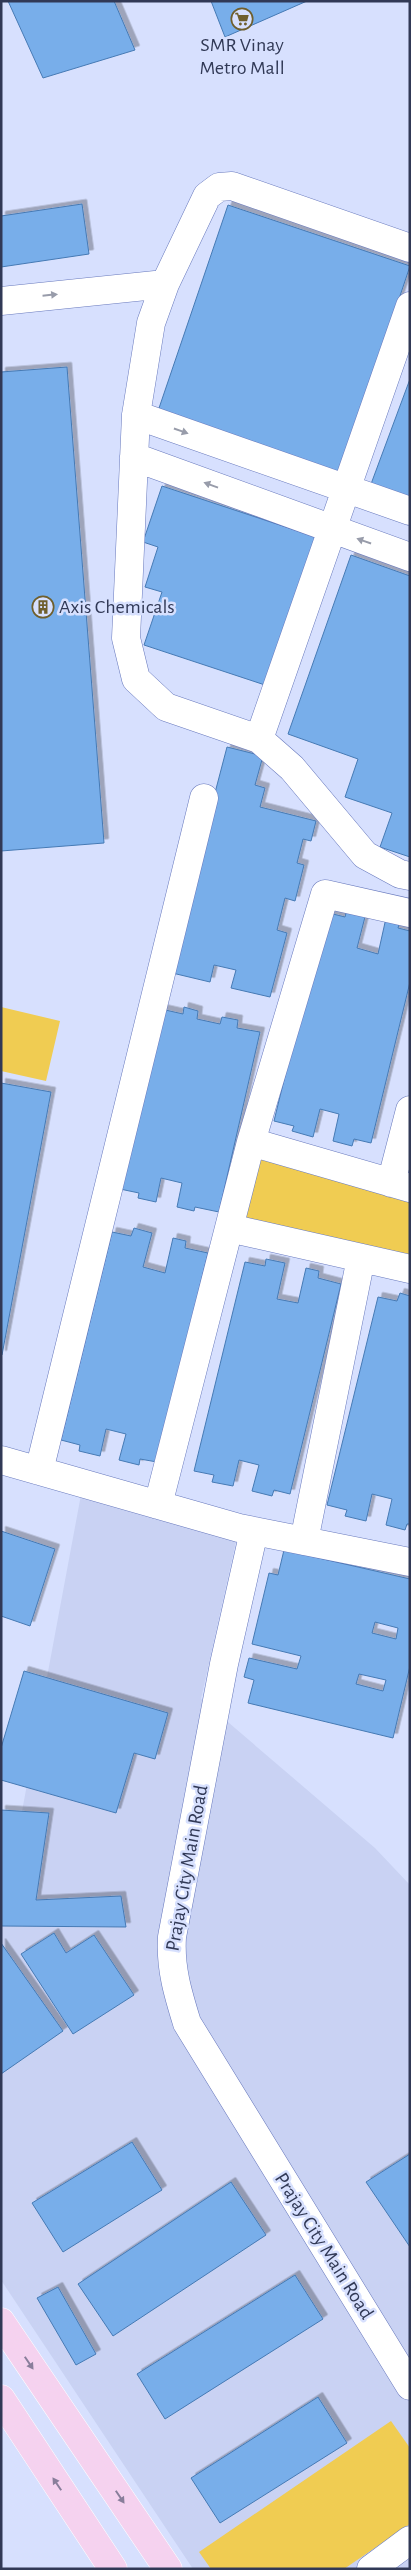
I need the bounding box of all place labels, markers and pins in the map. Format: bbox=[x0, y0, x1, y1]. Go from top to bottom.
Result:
supermarket icon: SMR Vinay Metro Mall bbox=[230, 7, 254, 31]
place label: SMR Vinay Metro Mall bbox=[199, 35, 285, 78]
building icon: Axis Chemicals bbox=[31, 595, 55, 619]
place label: Axis Chemicals bbox=[59, 597, 175, 617]

